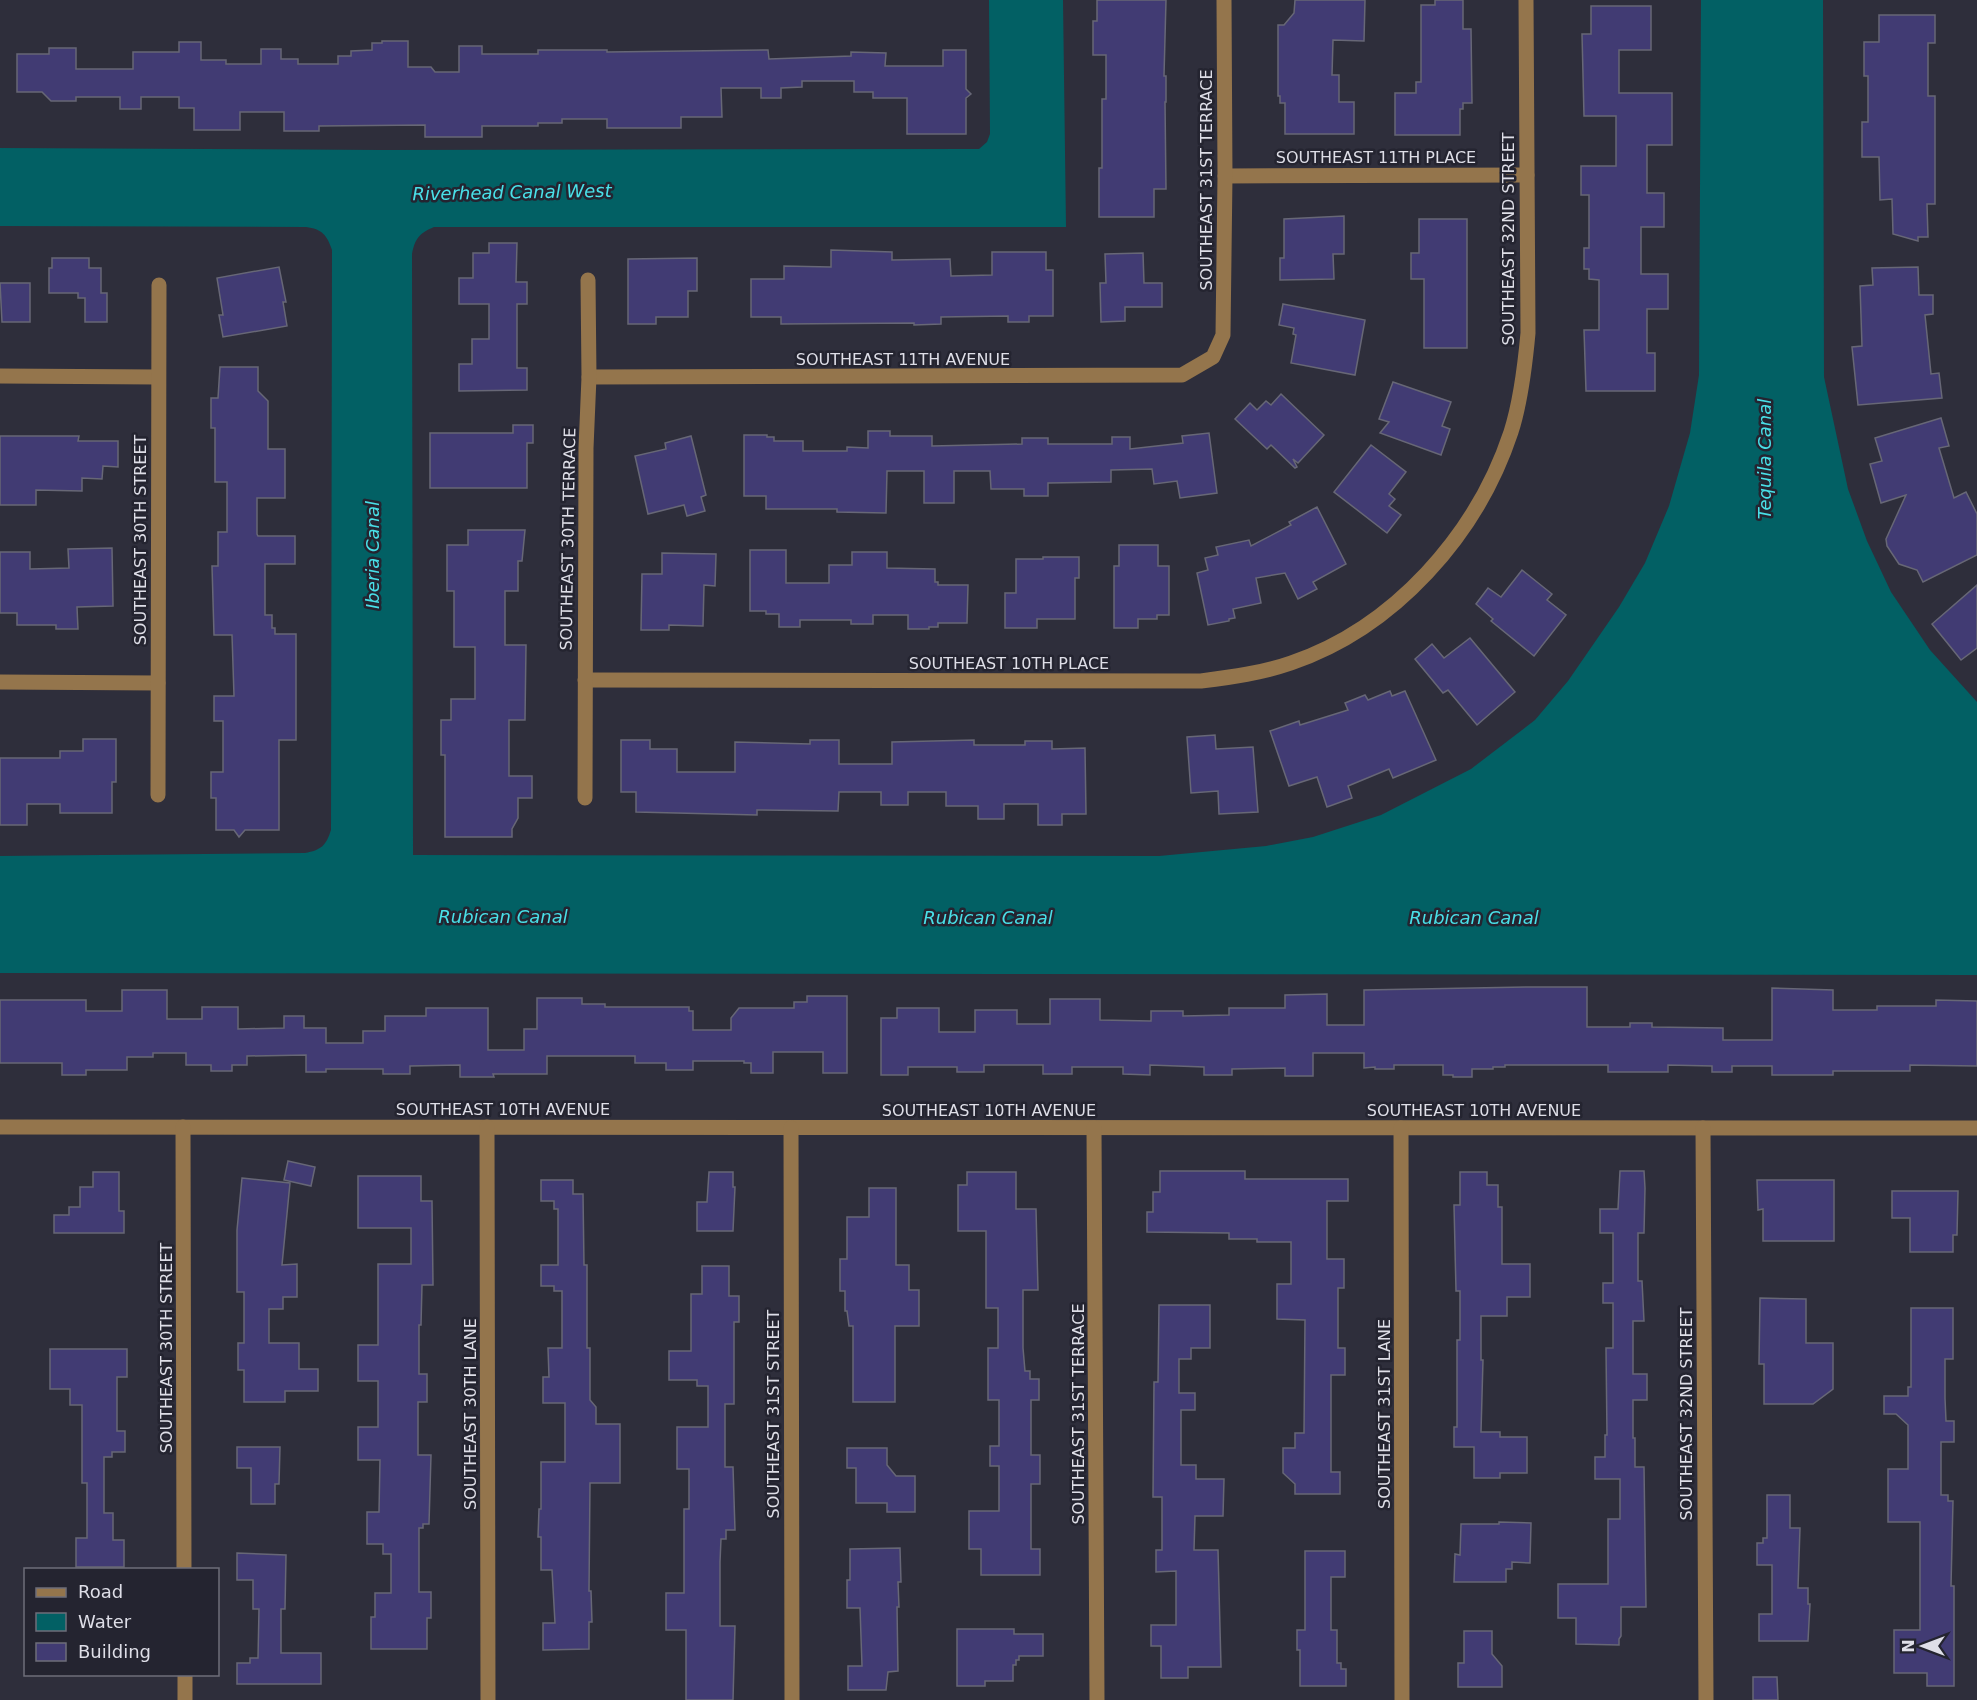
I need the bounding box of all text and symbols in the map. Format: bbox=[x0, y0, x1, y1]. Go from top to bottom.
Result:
street label: SOUTHEAST 31ST TERRACE bbox=[1197, 69, 1216, 291]
street label: SOUTHEAST 32ND STREET bbox=[1499, 132, 1518, 346]
street label: SOUTHEAST 11TH PLACE bbox=[1276, 148, 1476, 167]
water label: Riverhead Canal West bbox=[412, 180, 613, 204]
street label: SOUTHEAST 11TH AVENUE bbox=[796, 350, 1010, 369]
water label: Tequila Canal bbox=[1754, 399, 1775, 519]
street label: SOUTHEAST 30TH TERRACE bbox=[557, 427, 579, 651]
street label: SOUTHEAST 30TH STREET bbox=[131, 434, 150, 645]
water label: Iberia Canal bbox=[362, 501, 383, 609]
street label: SOUTHEAST 10TH PLACE bbox=[909, 654, 1109, 673]
water label: Rubican Canal bbox=[438, 906, 568, 927]
water label: Rubican Canal bbox=[923, 907, 1053, 928]
water label: Rubican Canal bbox=[1409, 907, 1539, 928]
street label: SOUTHEAST 10TH AVENUE bbox=[396, 1100, 610, 1119]
street label: SOUTHEAST 10TH AVENUE bbox=[882, 1101, 1096, 1120]
street label: SOUTHEAST 10TH AVENUE bbox=[1367, 1101, 1581, 1120]
street label: SOUTHEAST 30TH STREET bbox=[157, 1242, 176, 1453]
street label: SOUTHEAST 31ST TERRACE bbox=[1069, 1303, 1088, 1525]
street label: SOUTHEAST 32ND STREET bbox=[1677, 1307, 1696, 1521]
street label: SOUTHEAST 31ST STREET bbox=[764, 1309, 783, 1518]
street label: SOUTHEAST 30TH LANE bbox=[461, 1318, 480, 1510]
street label: SOUTHEAST 31ST LANE bbox=[1375, 1319, 1394, 1509]
legend bbox=[24, 1568, 219, 1676]
text: Road bbox=[78, 1581, 123, 1602]
text: Water bbox=[78, 1611, 132, 1632]
north arrow bbox=[1893, 1616, 1953, 1676]
text: N bbox=[1899, 1639, 1918, 1653]
text: Building bbox=[78, 1641, 151, 1662]

